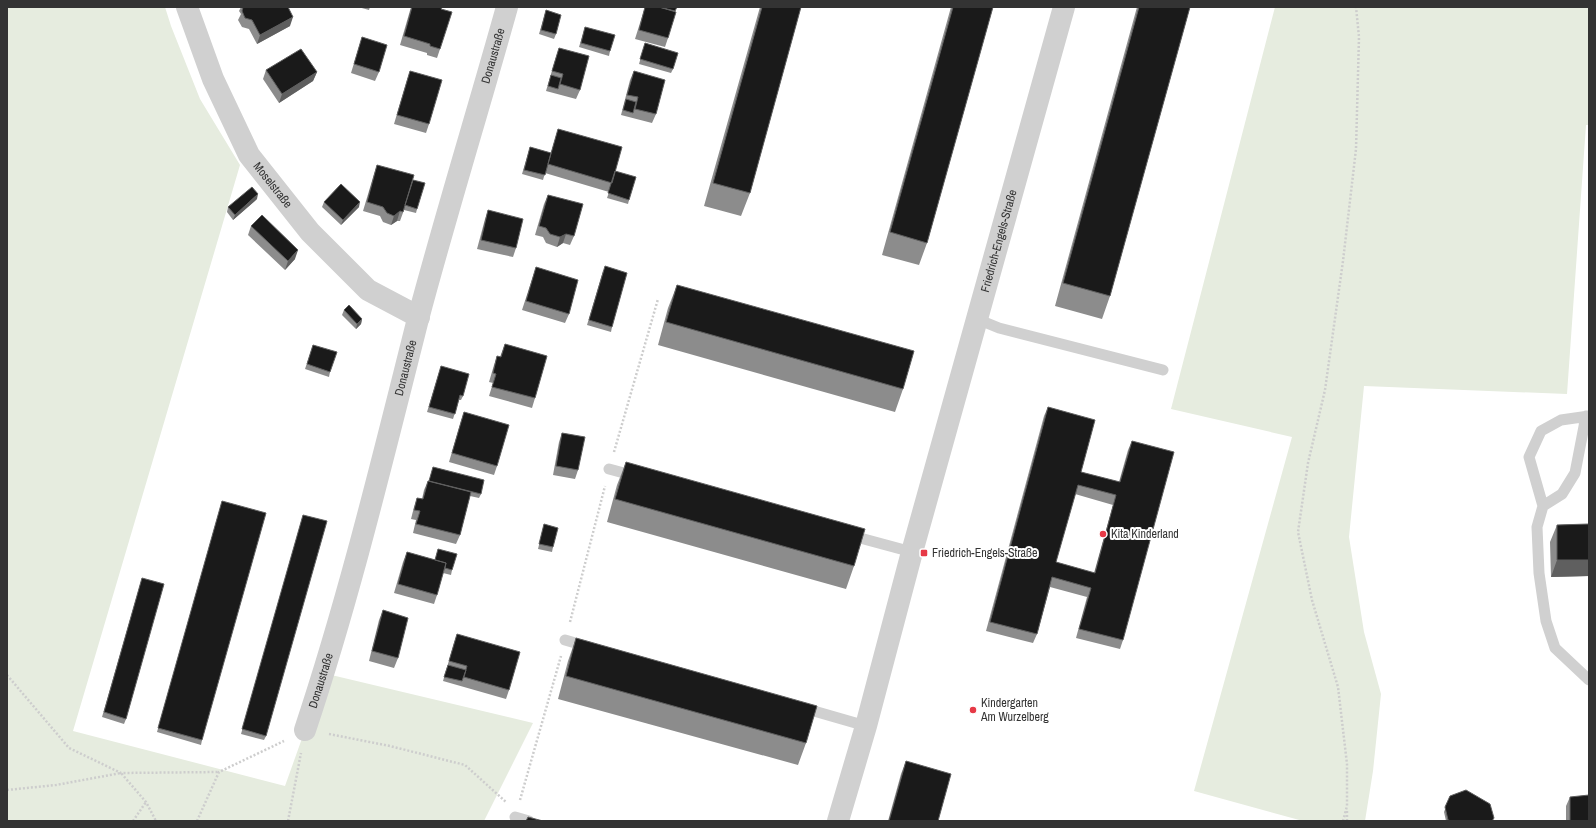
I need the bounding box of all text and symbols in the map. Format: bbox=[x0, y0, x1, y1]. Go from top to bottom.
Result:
street label: Donaustraße bbox=[478, 26, 509, 85]
street label: Moselstraße bbox=[250, 159, 296, 211]
street label: Friedrich-Engels-Straße bbox=[977, 188, 1021, 294]
street label: Donaustraße bbox=[391, 338, 420, 397]
place label: Kita Kinderland bbox=[1111, 526, 1179, 542]
marker: Kita Kinderland bbox=[1098, 529, 1108, 539]
place label: Friedrich-Engels-Straße bbox=[932, 545, 1038, 561]
marker: Friedrich-Engels-Straße bbox=[919, 548, 929, 558]
street label: Donaustraße bbox=[305, 651, 337, 710]
place label: Kindergarten Am Wurzelberg bbox=[980, 695, 1049, 725]
marker: Kindergarten Am Wurzelberg bbox=[968, 705, 978, 715]

